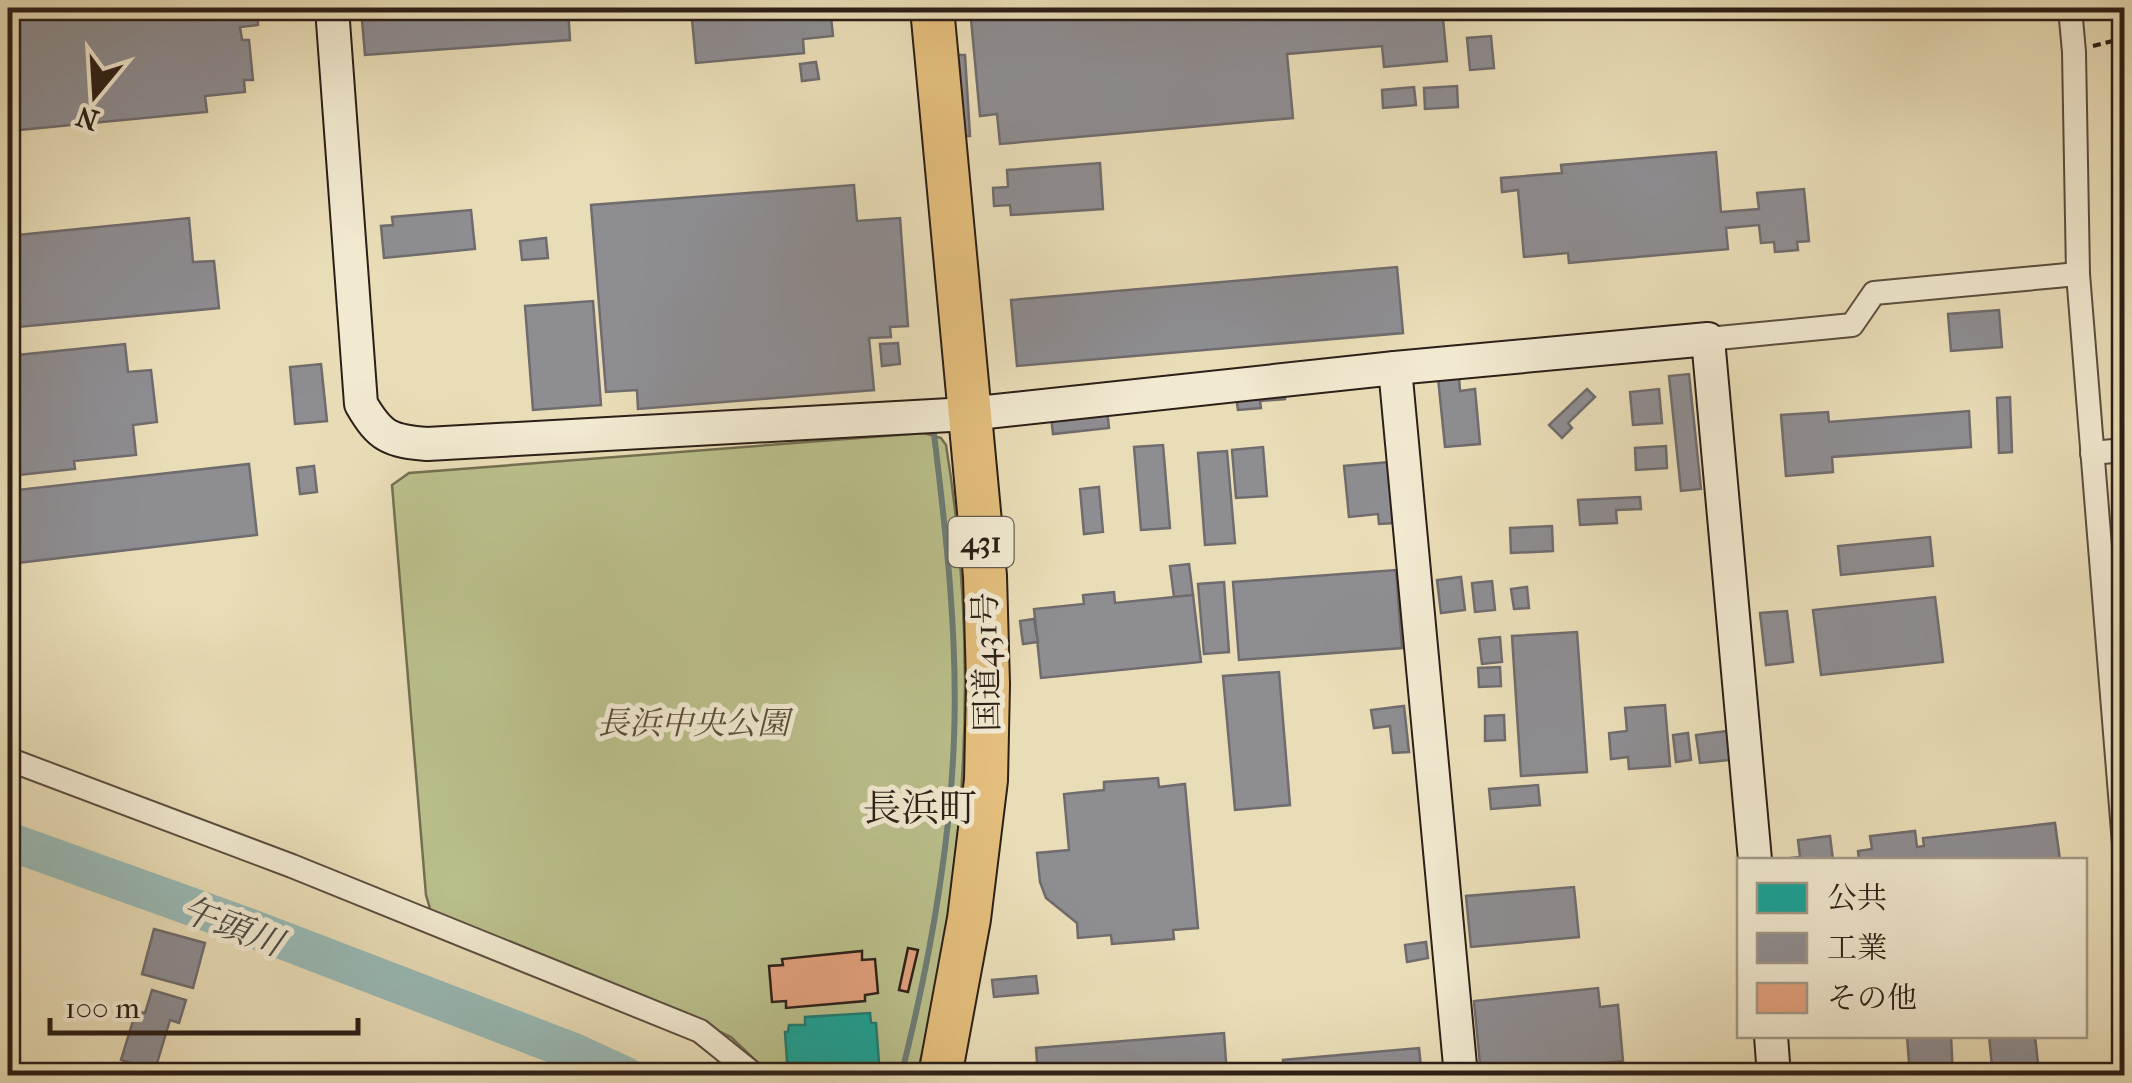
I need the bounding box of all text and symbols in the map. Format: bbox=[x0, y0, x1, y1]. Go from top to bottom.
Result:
north arrow bbox=[45, 45, 145, 145]
text: N bbox=[72, 99, 103, 137]
road number: 431 bbox=[948, 517, 1014, 567]
street label: 国道431号 bbox=[967, 592, 1006, 732]
park label: 長浜中央公園 bbox=[597, 705, 794, 742]
district label: 長浜町 bbox=[863, 786, 977, 831]
legend bbox=[1737, 858, 2087, 1038]
text: 公共 bbox=[1827, 881, 1887, 916]
water label: 午頭川 bbox=[175, 889, 292, 966]
text: 工業 bbox=[1827, 931, 1887, 966]
scale bar bbox=[50, 973, 358, 1035]
text: その他 bbox=[1827, 981, 1917, 1016]
text: 100 m bbox=[65, 991, 140, 1026]

